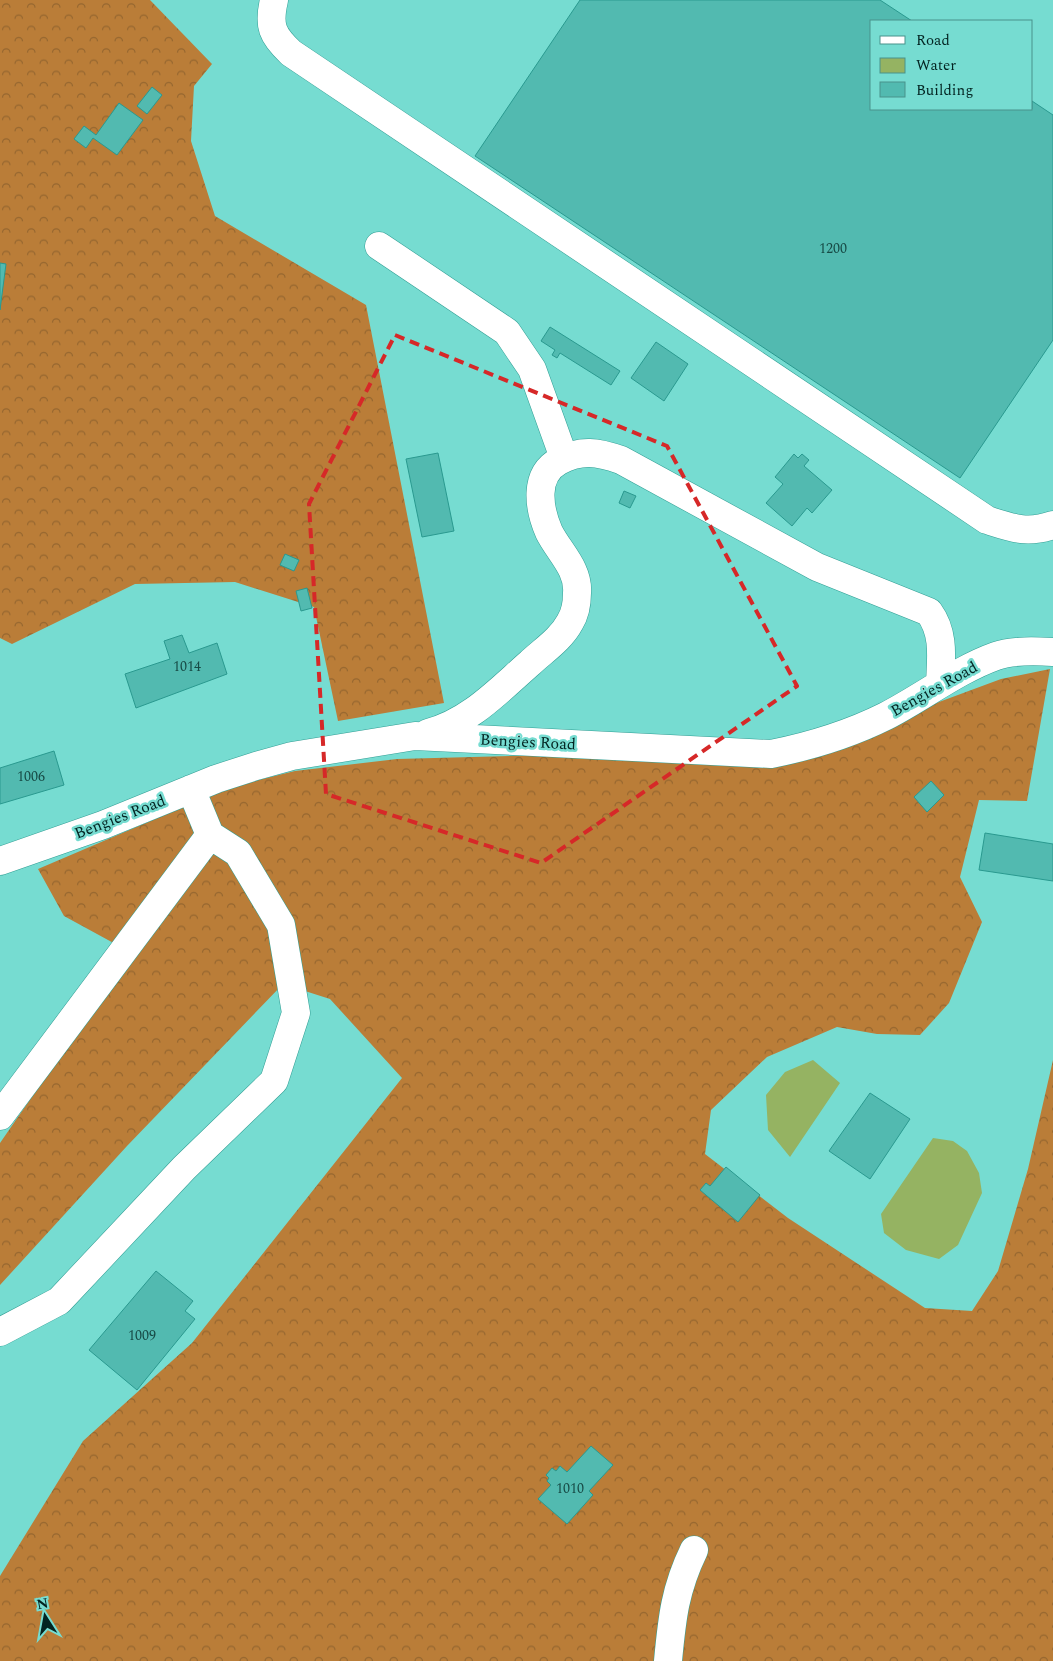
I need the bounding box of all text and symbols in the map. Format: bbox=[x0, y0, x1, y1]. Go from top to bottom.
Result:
legend bbox=[870, 20, 1033, 110]
text: Road bbox=[916, 29, 950, 52]
text: Water bbox=[916, 54, 956, 77]
text: Building bbox=[916, 79, 973, 102]
house number: 1200 bbox=[819, 238, 847, 259]
street label: Bengies Road bbox=[886, 655, 982, 723]
house number: 1014 bbox=[173, 656, 201, 677]
street label: Bengies Road bbox=[479, 728, 577, 757]
house number: 1006 bbox=[17, 766, 45, 787]
street label: Bengies Road bbox=[71, 789, 169, 845]
house number: 1009 bbox=[128, 1325, 156, 1346]
house number: 1010 bbox=[556, 1478, 584, 1499]
north arrow bbox=[20, 1591, 70, 1641]
text: N bbox=[35, 1592, 50, 1615]

